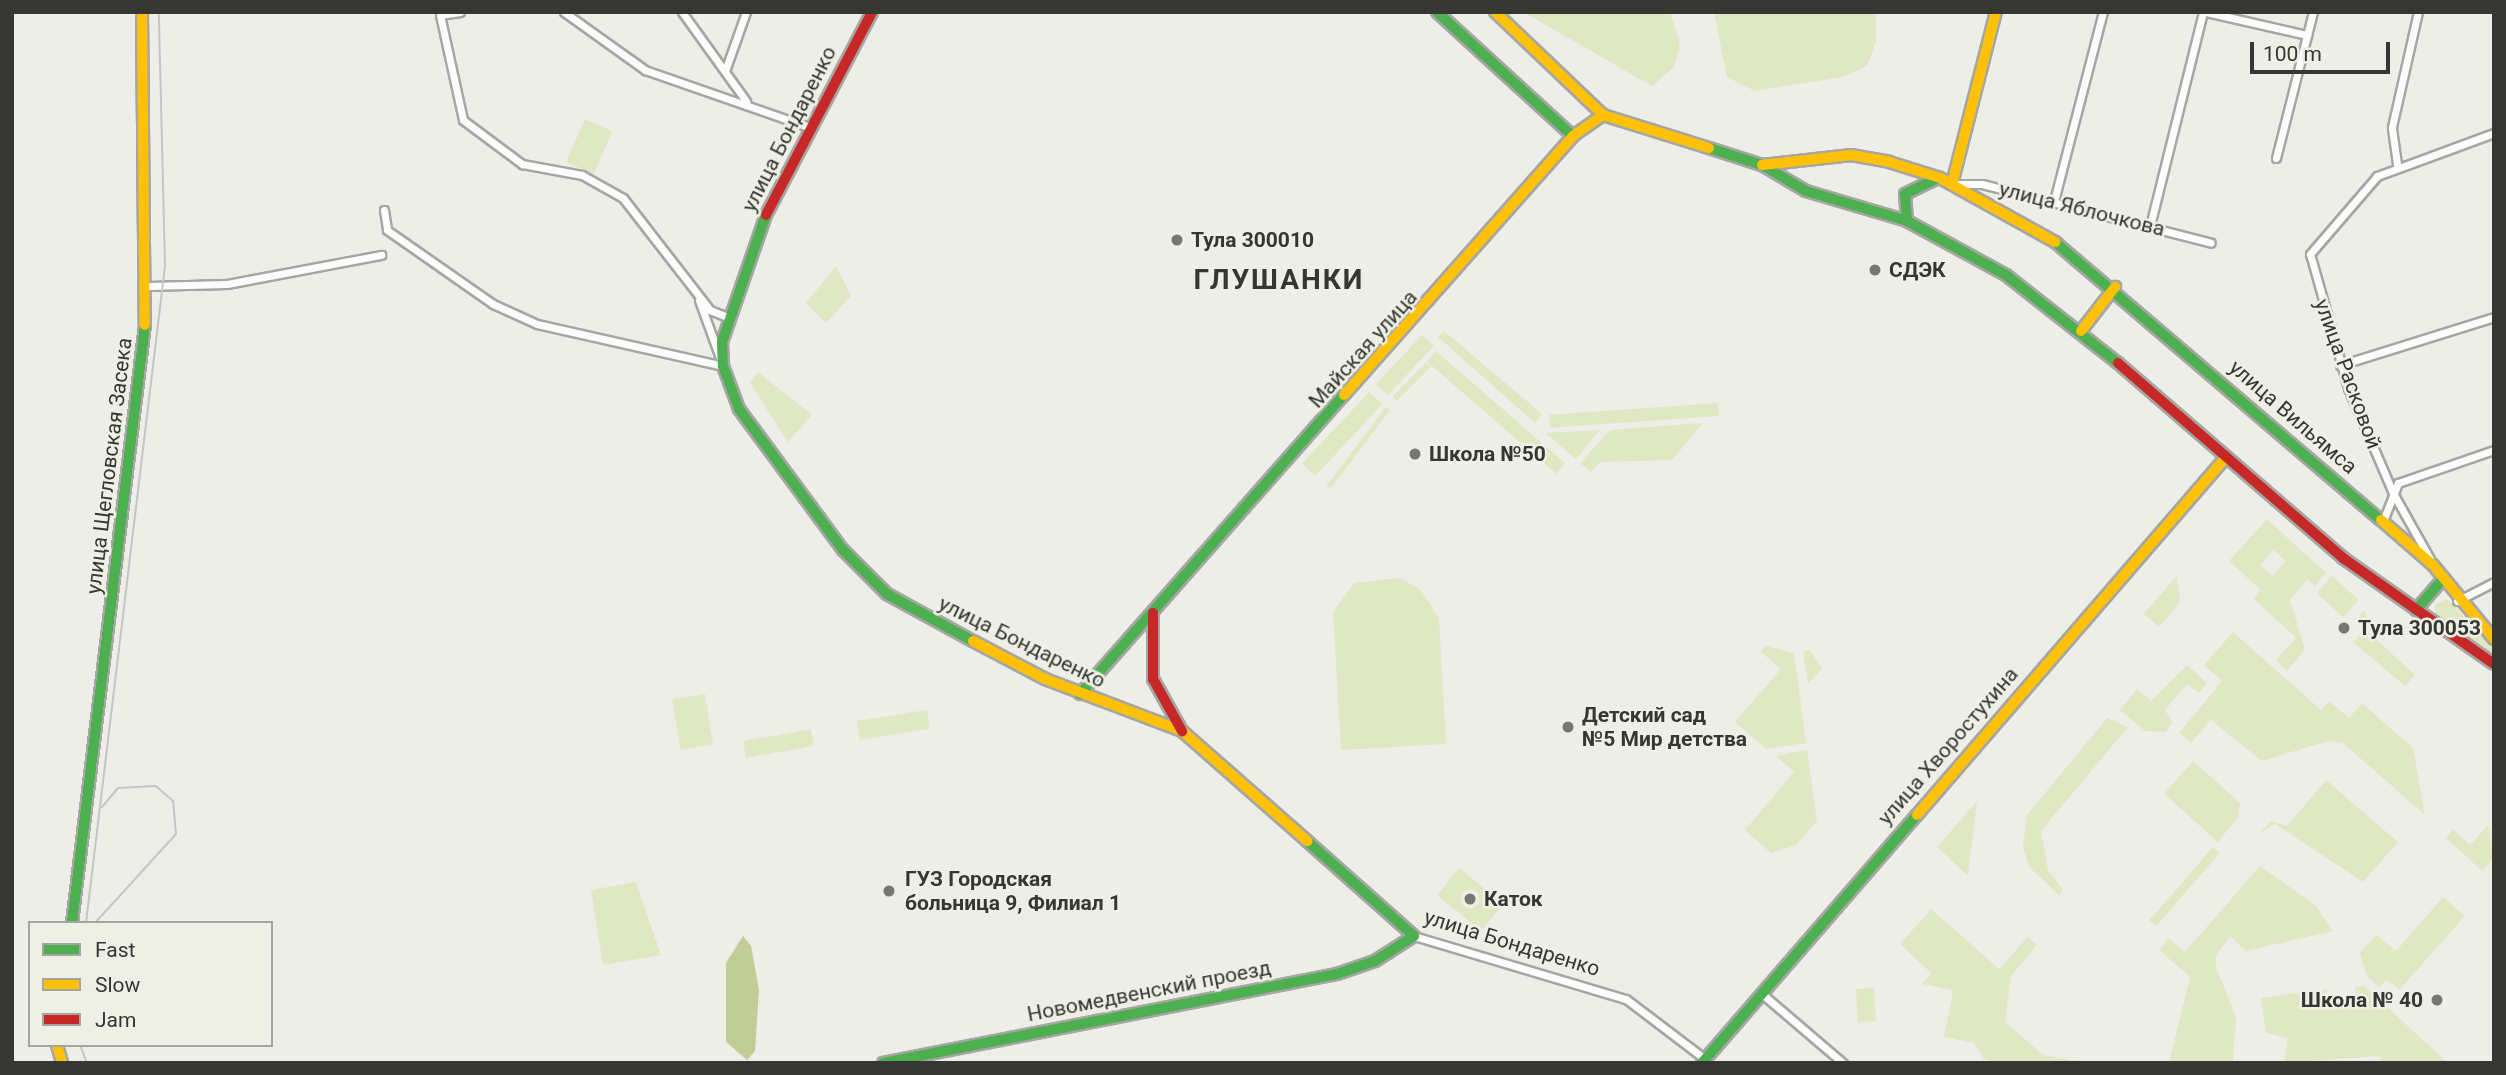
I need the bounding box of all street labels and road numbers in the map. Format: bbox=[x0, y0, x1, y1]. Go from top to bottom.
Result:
street label: улица Бондаренко bbox=[736, 42, 842, 216]
street label: улица Яблочкова bbox=[1997, 176, 2167, 242]
street label: Майская улица bbox=[1303, 285, 1423, 413]
street label: улица Расковой bbox=[2309, 296, 2387, 452]
street label: улица Щегловская Засека bbox=[81, 336, 137, 596]
street label: улица Вильямса bbox=[2224, 355, 2362, 479]
street label: улица Бондаренко bbox=[934, 591, 1110, 693]
street label: улица Хворостухина bbox=[1873, 662, 2023, 830]
street label: улица Бондаренко bbox=[1421, 904, 1603, 982]
street label: Новомедвенский проезд bbox=[1025, 955, 1273, 1027]

